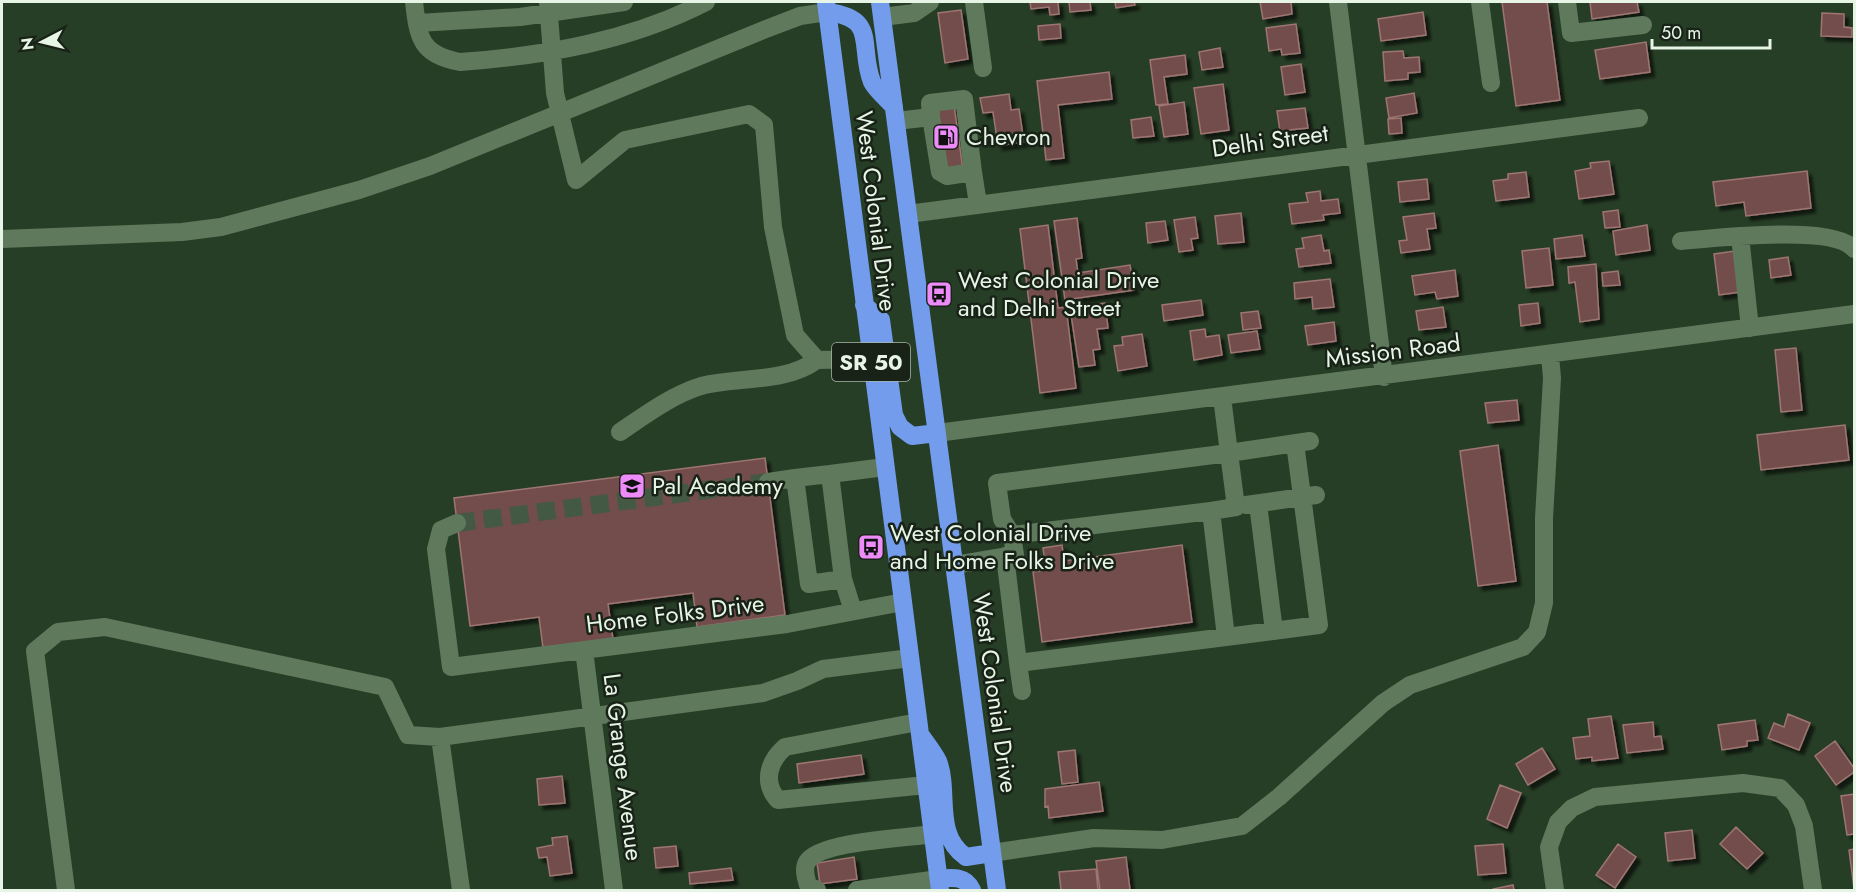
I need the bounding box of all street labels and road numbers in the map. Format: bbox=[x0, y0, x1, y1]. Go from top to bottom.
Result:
street label: West Colonial Drive bbox=[847, 109, 906, 313]
street label: Delhi Street bbox=[1209, 115, 1331, 166]
street label: Mission Road bbox=[1323, 325, 1463, 376]
road number: SR 50 bbox=[832, 343, 910, 381]
street label: Home Folks Drive bbox=[584, 585, 766, 642]
street label: West Colonial Drive bbox=[964, 591, 1027, 795]
street label: La Grange Avenue bbox=[595, 671, 652, 863]

